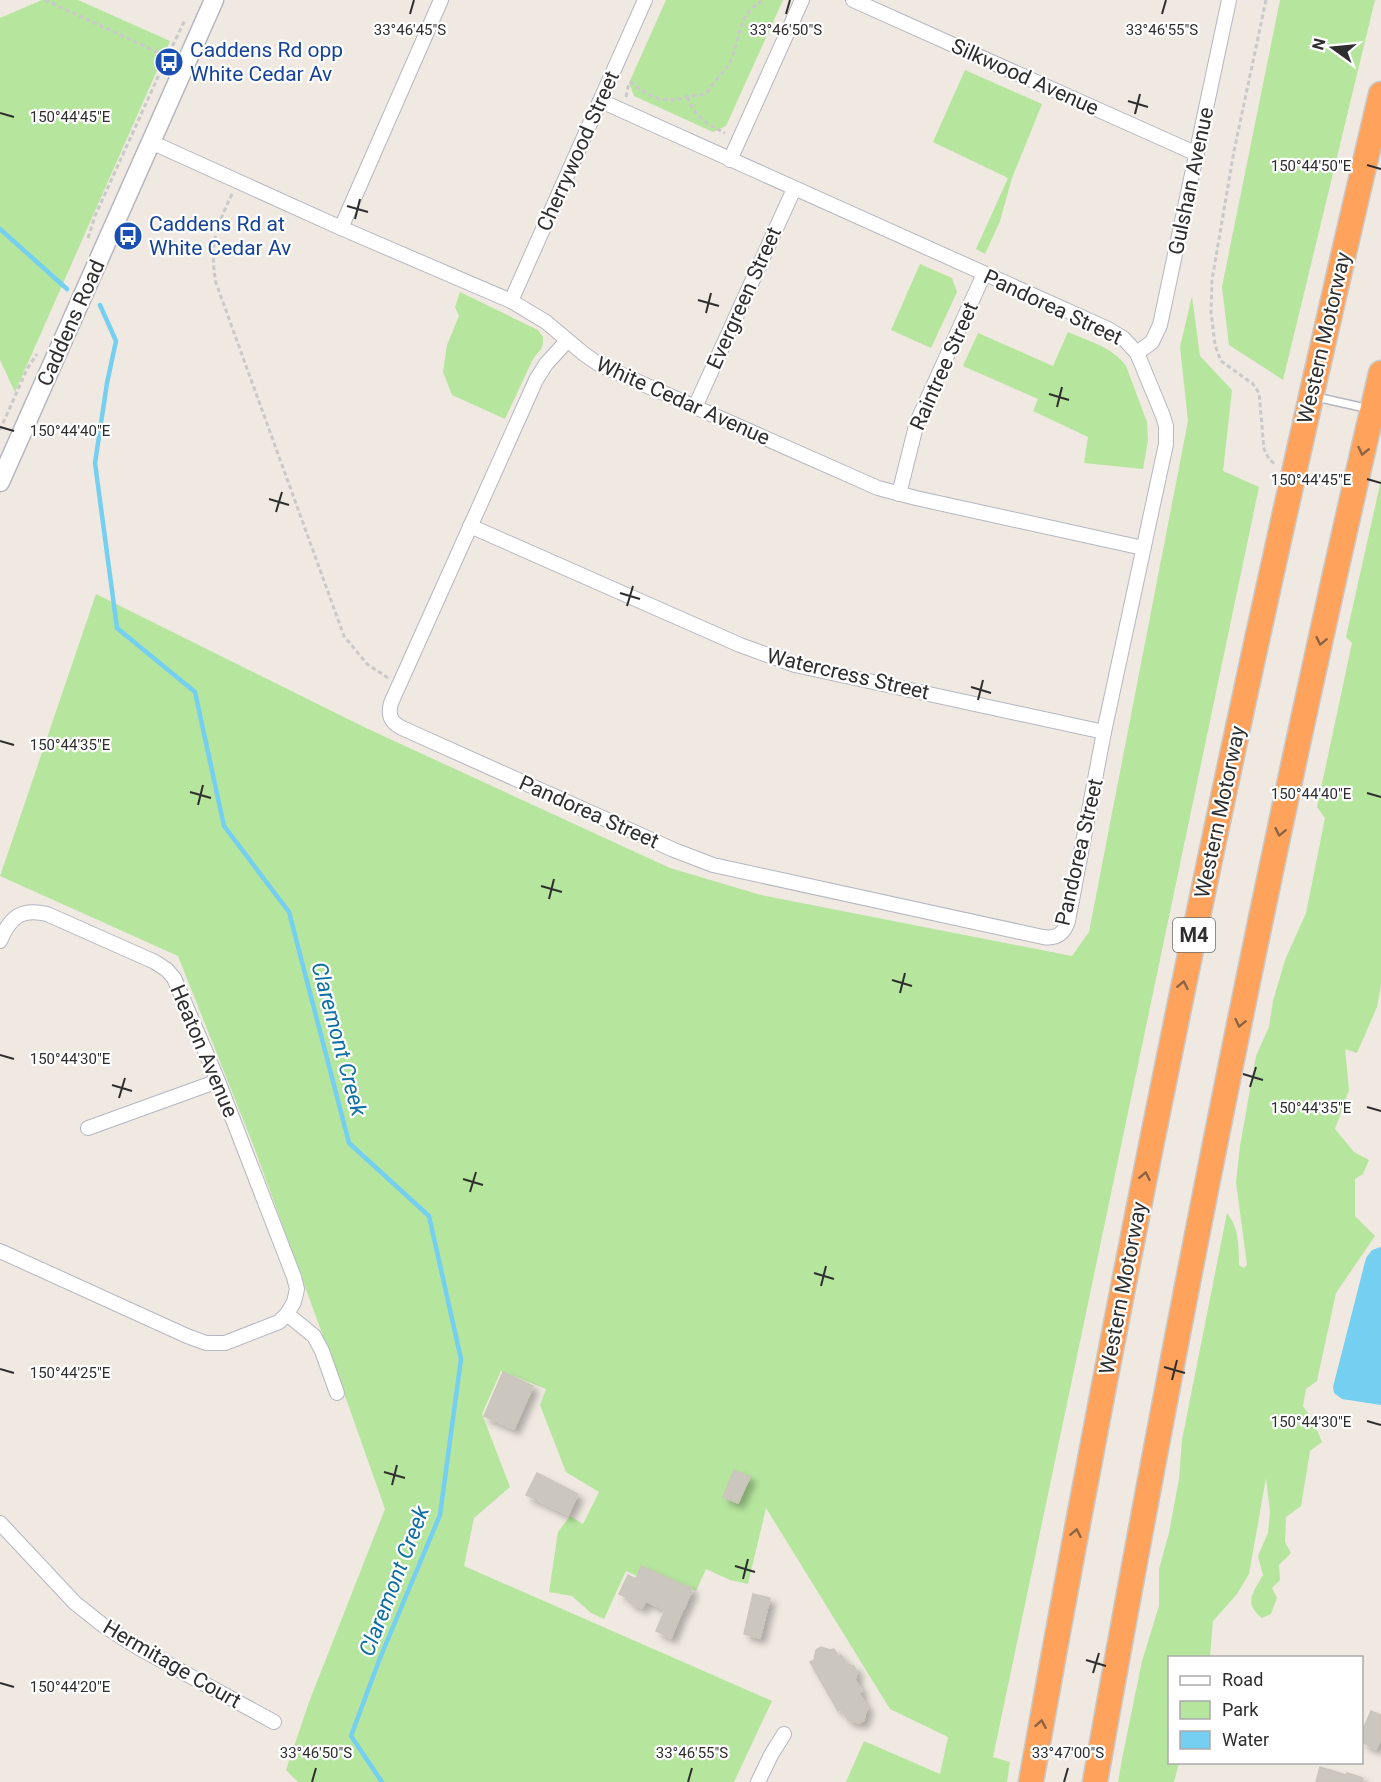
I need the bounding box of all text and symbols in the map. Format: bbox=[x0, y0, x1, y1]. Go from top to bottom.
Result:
north arrow bbox=[1303, 18, 1363, 78]
text: 33°46'45"S bbox=[374, 21, 446, 39]
text: 33°46'50"S bbox=[750, 21, 822, 39]
text: 33°46'55"S bbox=[1126, 21, 1198, 39]
street label: Silkwood Avenue bbox=[948, 34, 1102, 120]
text: N bbox=[1308, 36, 1330, 52]
place label: Caddens Rd opp White Cedar Av bbox=[190, 38, 343, 86]
bus stop icon: Caddens Rd opp White Cedar Av bbox=[153, 46, 185, 78]
street label: Cherrywood Street bbox=[532, 67, 624, 235]
street label: Gulshan Avenue bbox=[1164, 105, 1218, 257]
text: 150°44'45"E bbox=[30, 108, 111, 126]
text: 150°44'50"E bbox=[1271, 157, 1352, 175]
place label: Caddens Rd at White Cedar Av bbox=[149, 212, 291, 260]
bus stop icon: Caddens Rd at White Cedar Av bbox=[112, 220, 144, 252]
street label: Evergreen Street bbox=[702, 223, 786, 373]
street label: Western Motorway bbox=[1293, 250, 1355, 426]
street label: Caddens Road bbox=[32, 256, 110, 390]
street label: Pandorea Street bbox=[980, 264, 1126, 350]
street label: Raintree Street bbox=[905, 298, 983, 434]
street label: White Cedar Avenue bbox=[592, 352, 774, 450]
text: 150°44'40"E bbox=[30, 422, 111, 440]
one-way arrow bbox=[1357, 446, 1370, 456]
text: 150°44'45"E bbox=[1271, 471, 1352, 489]
one-way arrow bbox=[1315, 636, 1328, 646]
street label: Watercress Street bbox=[764, 644, 932, 704]
street label: Western Motorway bbox=[1190, 724, 1250, 900]
text: 150°44'35"E bbox=[30, 736, 111, 754]
street label: Pandorea Street bbox=[516, 771, 663, 854]
street label: Pandorea Street bbox=[1050, 776, 1108, 928]
text: 150°44'40"E bbox=[1271, 785, 1352, 803]
one-way arrow bbox=[1274, 827, 1287, 837]
road number: M4 bbox=[1173, 918, 1215, 952]
water label: Claremont Creek bbox=[306, 959, 372, 1120]
one-way arrow bbox=[1176, 980, 1189, 990]
street label: Heaton Avenue bbox=[165, 981, 243, 1121]
one-way arrow bbox=[1234, 1017, 1247, 1027]
text: 150°44'30"E bbox=[30, 1050, 111, 1068]
text: 150°44'35"E bbox=[1271, 1099, 1352, 1117]
one-way arrow bbox=[1138, 1171, 1151, 1181]
street label: Western Motorway bbox=[1094, 1200, 1152, 1376]
text: 150°44'25"E bbox=[30, 1364, 111, 1382]
text: 150°44'30"E bbox=[1271, 1413, 1352, 1431]
water label: Claremont Creek bbox=[354, 1501, 434, 1659]
one-way arrow bbox=[1069, 1528, 1082, 1538]
street label: Hermitage Court bbox=[99, 1615, 245, 1713]
legend bbox=[1168, 1656, 1363, 1764]
text: Road bbox=[1222, 1669, 1263, 1690]
text: 150°44'20"E bbox=[30, 1678, 111, 1696]
text: Park bbox=[1222, 1699, 1259, 1720]
one-way arrow bbox=[1034, 1720, 1047, 1730]
text: Water bbox=[1222, 1729, 1269, 1750]
text: 33°46'50"S bbox=[280, 1744, 352, 1762]
text: 33°46'55"S bbox=[656, 1744, 728, 1762]
text: 33°47'00"S bbox=[1032, 1744, 1104, 1762]

